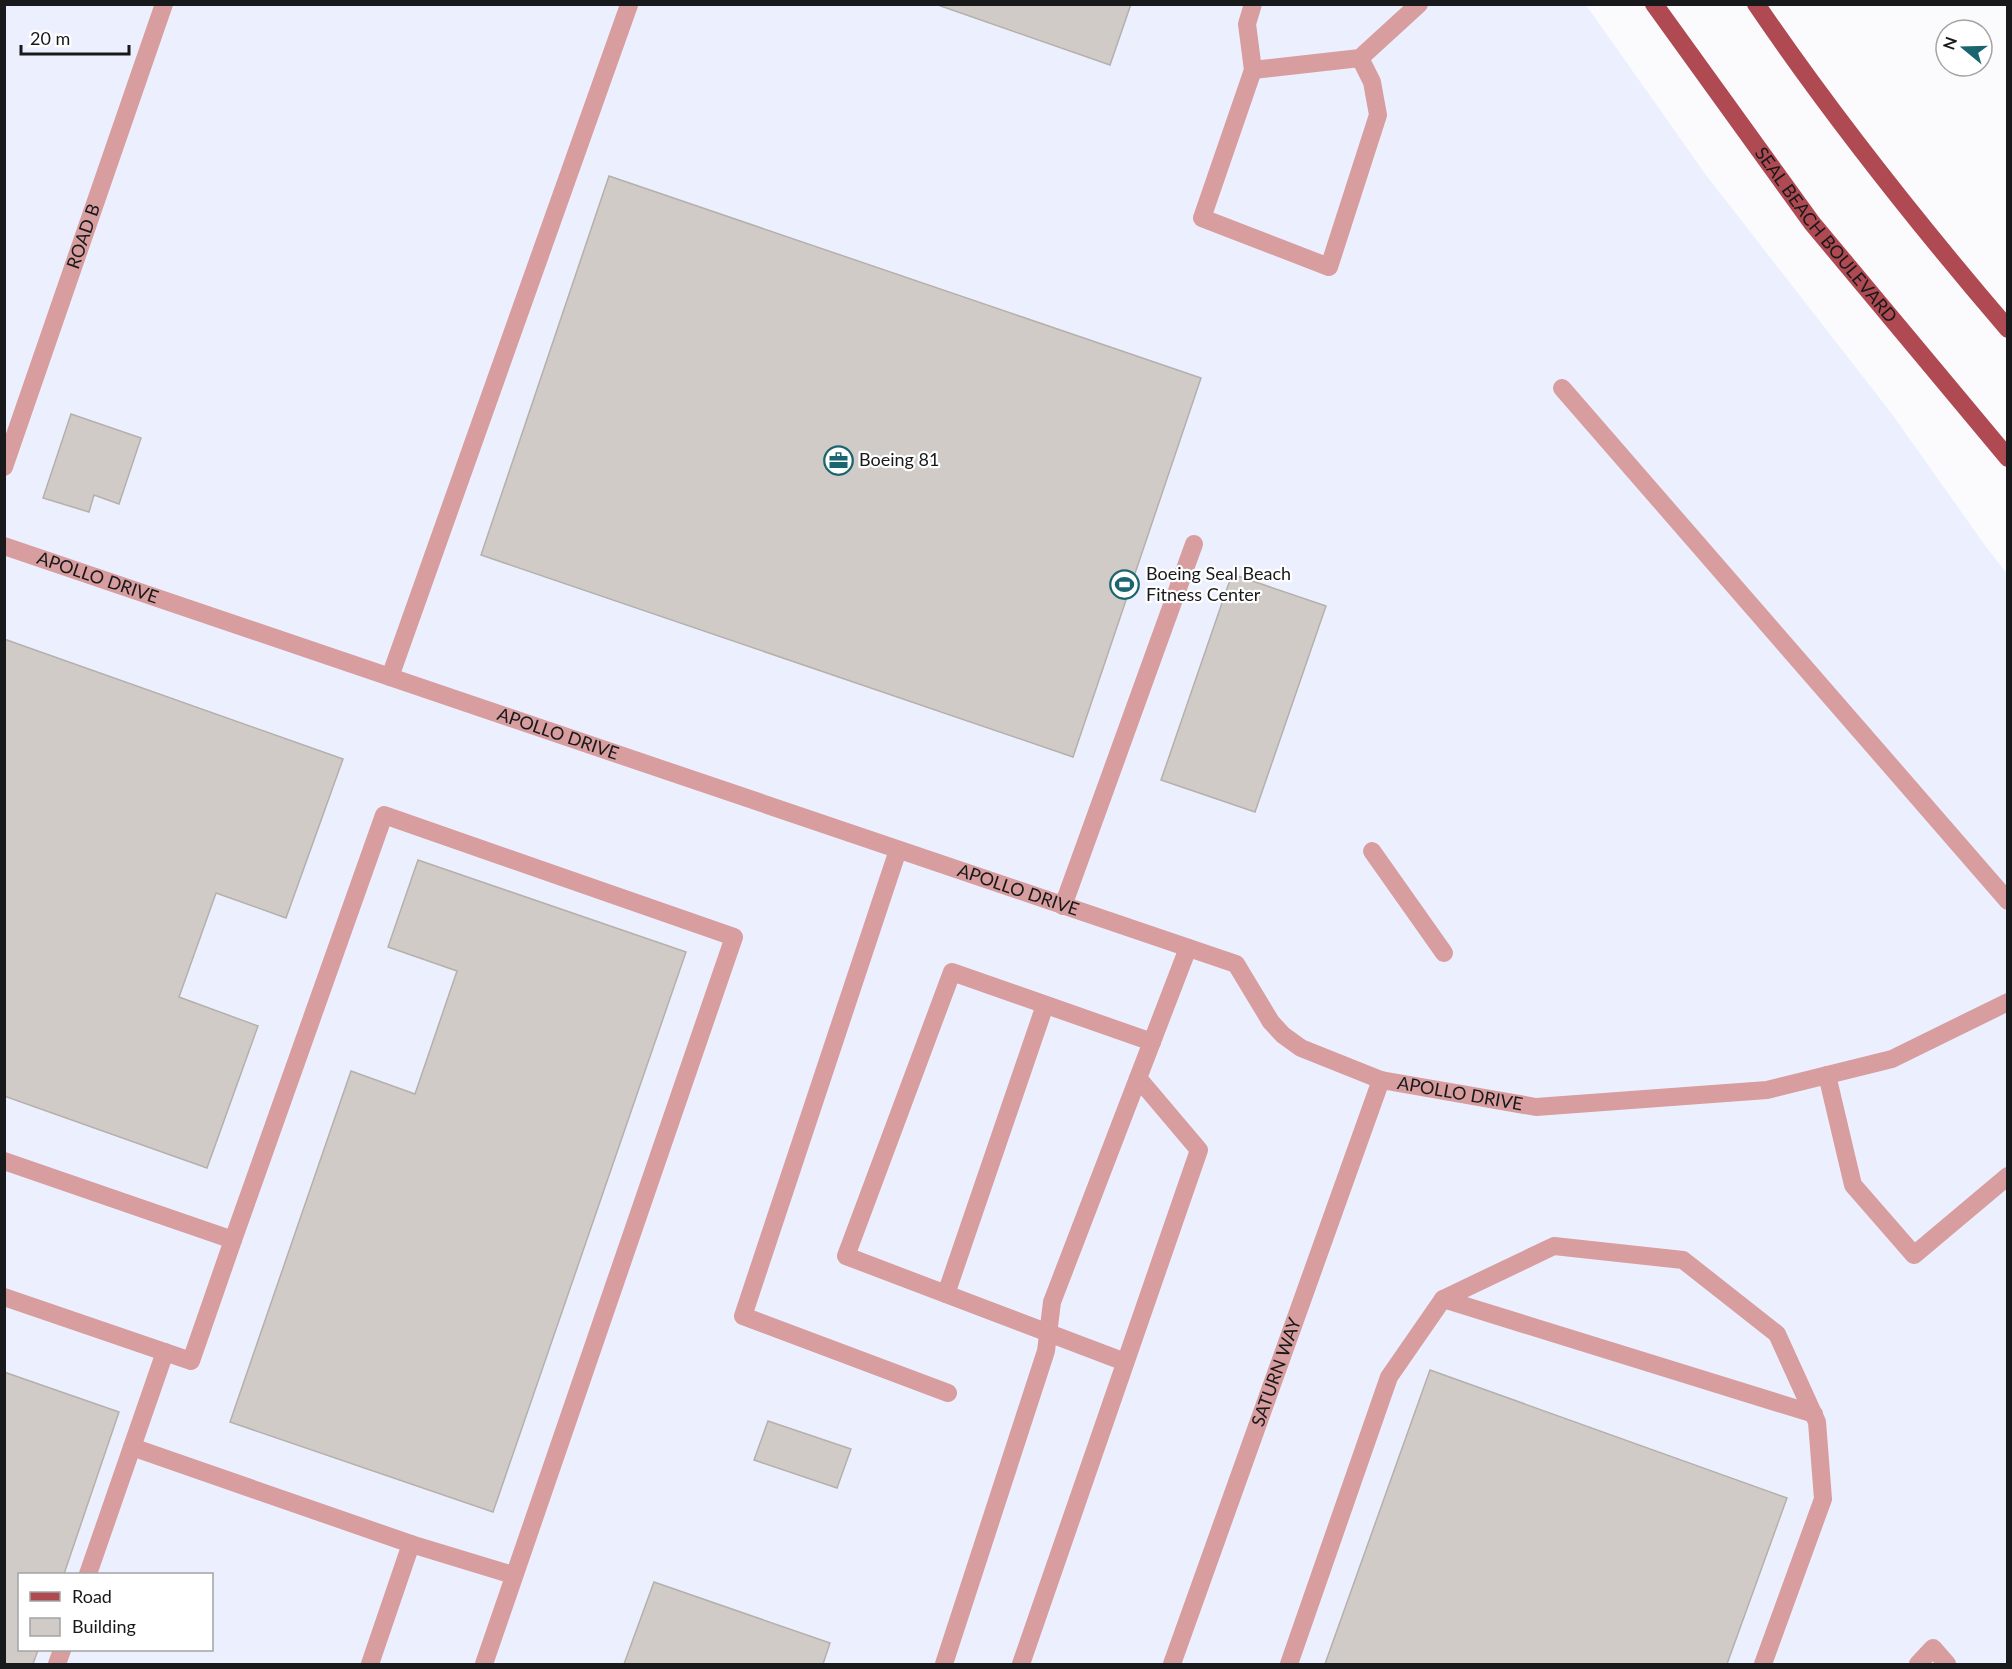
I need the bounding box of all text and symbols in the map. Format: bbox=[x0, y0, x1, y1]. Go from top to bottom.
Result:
scale bar bbox=[21, 18, 129, 56]
north arrow bbox=[1934, 18, 1994, 78]
text: 20 m bbox=[30, 27, 70, 49]
text: N bbox=[1938, 34, 1960, 52]
street label: SEAL BEACH BOULEVARD bbox=[1751, 142, 1902, 327]
street label: ROAD B bbox=[61, 201, 104, 271]
office icon: Boeing 81 bbox=[822, 444, 854, 476]
place label: Boeing 81 bbox=[859, 448, 939, 470]
street label: APOLLO DRIVE bbox=[34, 546, 162, 608]
place label: Boeing Seal Beach Fitness Center bbox=[1146, 562, 1291, 605]
sports icon: Boeing Seal Beach Fitness Center bbox=[1109, 568, 1141, 600]
street label: APOLLO DRIVE bbox=[495, 702, 622, 764]
street label: APOLLO DRIVE bbox=[955, 858, 1082, 920]
street label: APOLLO DRIVE bbox=[1396, 1071, 1525, 1115]
street label: SATURN WAY bbox=[1246, 1314, 1305, 1429]
legend bbox=[18, 1573, 213, 1651]
text: Road bbox=[72, 1585, 112, 1607]
text: Building bbox=[72, 1615, 136, 1637]

